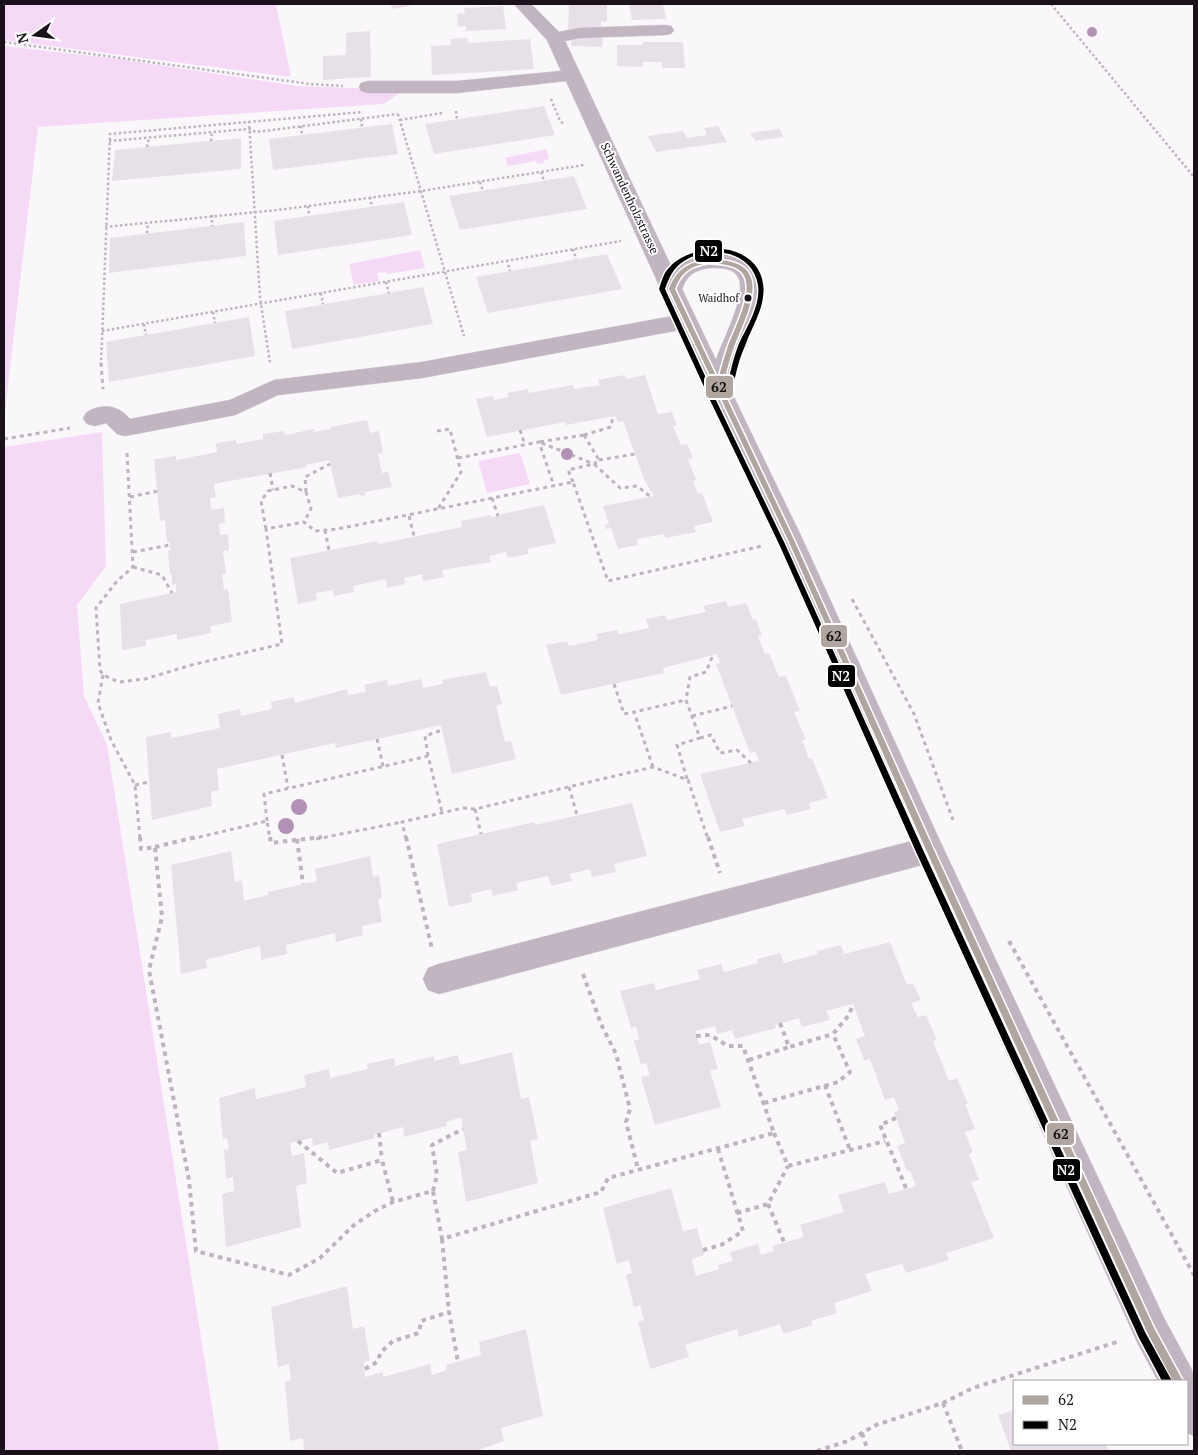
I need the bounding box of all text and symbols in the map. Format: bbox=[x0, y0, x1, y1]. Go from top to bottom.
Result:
north arrow bbox=[10, 10, 60, 60]
text: N bbox=[11, 30, 32, 46]
street label: Schwandenholzstrasse bbox=[598, 140, 662, 256]
line badge: N2 bbox=[694, 239, 723, 263]
text: N2 bbox=[700, 241, 718, 260]
place label: Waidhof bbox=[698, 291, 740, 305]
marker: Waidhof bbox=[743, 293, 753, 303]
line badge: 62 bbox=[705, 375, 734, 399]
text: 62 bbox=[711, 377, 727, 396]
line badge: 62 bbox=[820, 624, 848, 648]
text: 62 bbox=[826, 626, 842, 645]
line badge: N2 bbox=[827, 664, 856, 688]
text: N2 bbox=[832, 666, 850, 685]
line badge: 62 bbox=[1046, 1122, 1075, 1146]
text: 62 bbox=[1053, 1124, 1069, 1143]
line badge: N2 bbox=[1052, 1158, 1081, 1182]
text: N2 bbox=[1057, 1160, 1075, 1179]
legend bbox=[1013, 1380, 1188, 1445]
text: 62 bbox=[1058, 1389, 1074, 1409]
text: N2 bbox=[1058, 1414, 1077, 1434]

